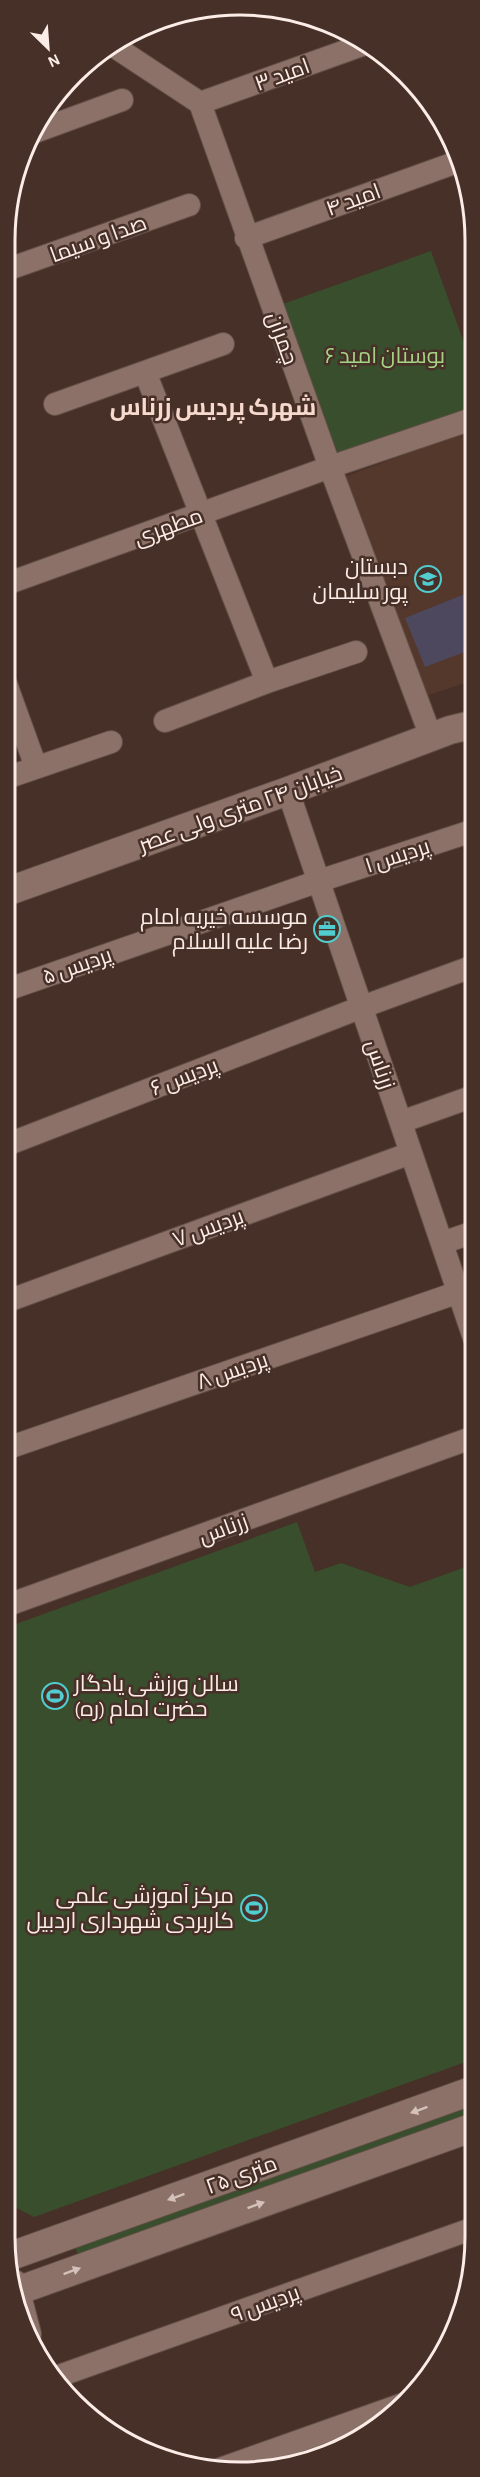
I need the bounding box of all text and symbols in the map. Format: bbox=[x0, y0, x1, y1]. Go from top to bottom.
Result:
north arrow bbox=[18, 18, 78, 78]
text: N bbox=[45, 51, 62, 70]
street label: امید ۳ bbox=[252, 55, 313, 95]
street label: امید ۴ bbox=[323, 180, 384, 220]
street label: صدا و سیما bbox=[47, 211, 150, 267]
street label: چمران bbox=[260, 309, 302, 369]
park label: بوستان امید ۶ bbox=[325, 345, 445, 368]
district label: شهرک پردیس زرناس bbox=[110, 394, 316, 424]
street label: مطهری bbox=[131, 504, 206, 551]
place label: دبستان پور سلیمان bbox=[313, 556, 408, 606]
school or university icon: دبستان پور سلیمان bbox=[413, 564, 443, 594]
street label: خیابان ۲۴ متری ولی عصر bbox=[134, 762, 346, 859]
street label: پردیس ۱ bbox=[362, 835, 434, 880]
place label: موسسه خیریه امام رضا علیه السلام bbox=[140, 906, 308, 957]
office icon: موسسه خیریه امام رضا علیه السلام bbox=[312, 914, 342, 944]
street label: پردیس ۵ bbox=[40, 944, 116, 991]
street label: زرناس bbox=[360, 1037, 399, 1092]
street label: پردیس ۶ bbox=[147, 1054, 222, 1103]
street label: پردیس ۷ bbox=[170, 1205, 248, 1254]
street label: پردیس ۸ bbox=[194, 1348, 272, 1396]
street label: زرناس bbox=[196, 1510, 252, 1550]
place label: سالن ورزشی یادگار حضرت امام (ره) bbox=[72, 1673, 239, 1724]
sports icon: سالن ورزشی یادگار حضرت امام (ره) bbox=[40, 1681, 70, 1711]
place label: مرکز آموزشی علمی کاربردی شهرداری اردبیل bbox=[26, 1883, 234, 1934]
sports icon: مرکز آموزشی علمی کاربردی شهرداری اردبیل bbox=[239, 1893, 269, 1923]
one-way arrow bbox=[409, 2106, 427, 2116]
street label: ۲۵ متری bbox=[203, 2152, 280, 2199]
one-way arrow bbox=[167, 2193, 185, 2203]
one-way arrow bbox=[247, 2200, 265, 2210]
one-way arrow bbox=[63, 2265, 81, 2275]
street label: پردیس ۹ bbox=[228, 2281, 304, 2329]

